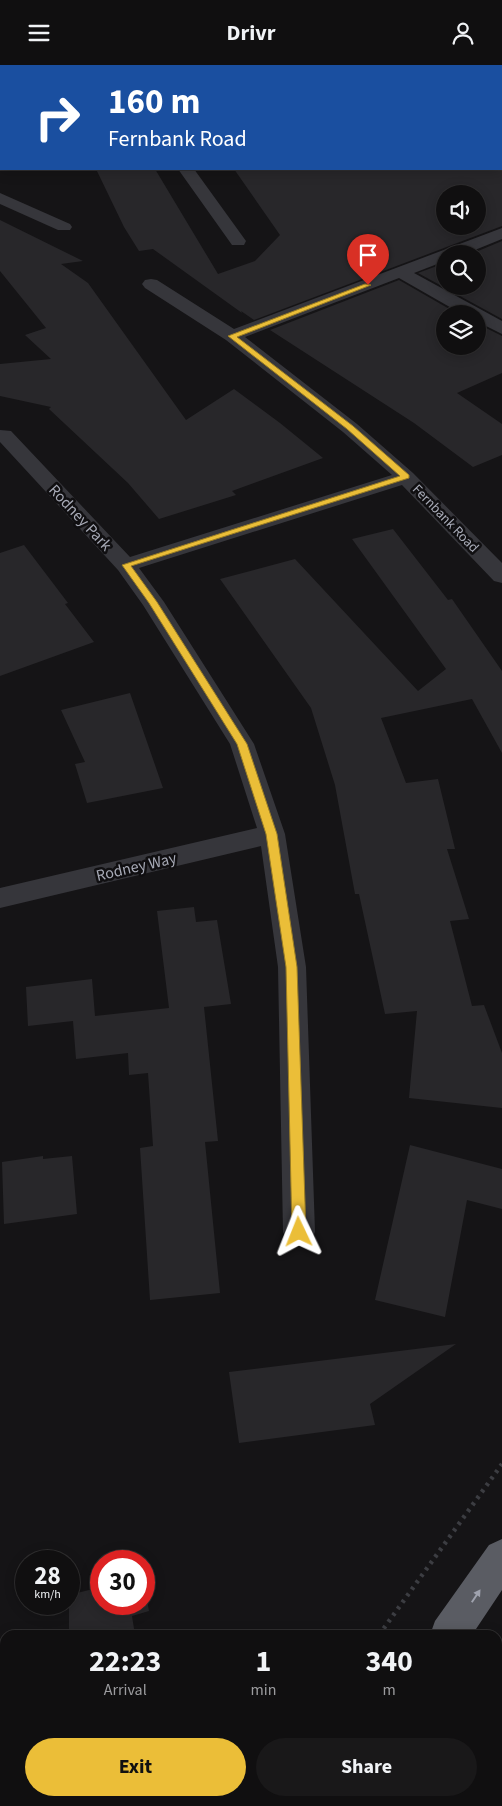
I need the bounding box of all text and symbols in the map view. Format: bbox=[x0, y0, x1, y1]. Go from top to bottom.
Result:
text: Drivr bbox=[226, 17, 276, 49]
icon: menu bbox=[25, 19, 53, 47]
icon: person bbox=[449, 19, 477, 47]
text: 160 m bbox=[108, 77, 200, 127]
icon: right bbox=[25, 85, 90, 150]
text: Fernbank Road bbox=[108, 123, 247, 155]
map controls bbox=[436, 185, 486, 355]
button: sound bbox=[436, 185, 486, 235]
pin bbox=[347, 234, 389, 285]
icon: arrive bbox=[354, 241, 382, 269]
button: search bbox=[436, 245, 486, 295]
button: layers bbox=[436, 305, 486, 355]
street label: Rodney Park bbox=[44, 480, 117, 556]
street label: Fernbank Road bbox=[407, 480, 483, 557]
street label: Rodney Way bbox=[94, 847, 179, 887]
position arrow bbox=[272, 1205, 324, 1257]
speed limit sign: 30 bbox=[90, 1550, 155, 1615]
text: 28 bbox=[34, 1558, 61, 1594]
text: km/h bbox=[34, 1586, 61, 1603]
one-way arrow bbox=[471, 1590, 480, 1603]
text: 22:23 bbox=[89, 1640, 161, 1683]
text: 1 bbox=[255, 1640, 271, 1683]
text: 340 bbox=[365, 1640, 413, 1683]
text: Arrival bbox=[104, 1679, 147, 1701]
text: min bbox=[250, 1679, 276, 1701]
text: m bbox=[383, 1679, 396, 1701]
button: Exit bbox=[25, 1738, 246, 1796]
button: Share bbox=[256, 1738, 477, 1796]

